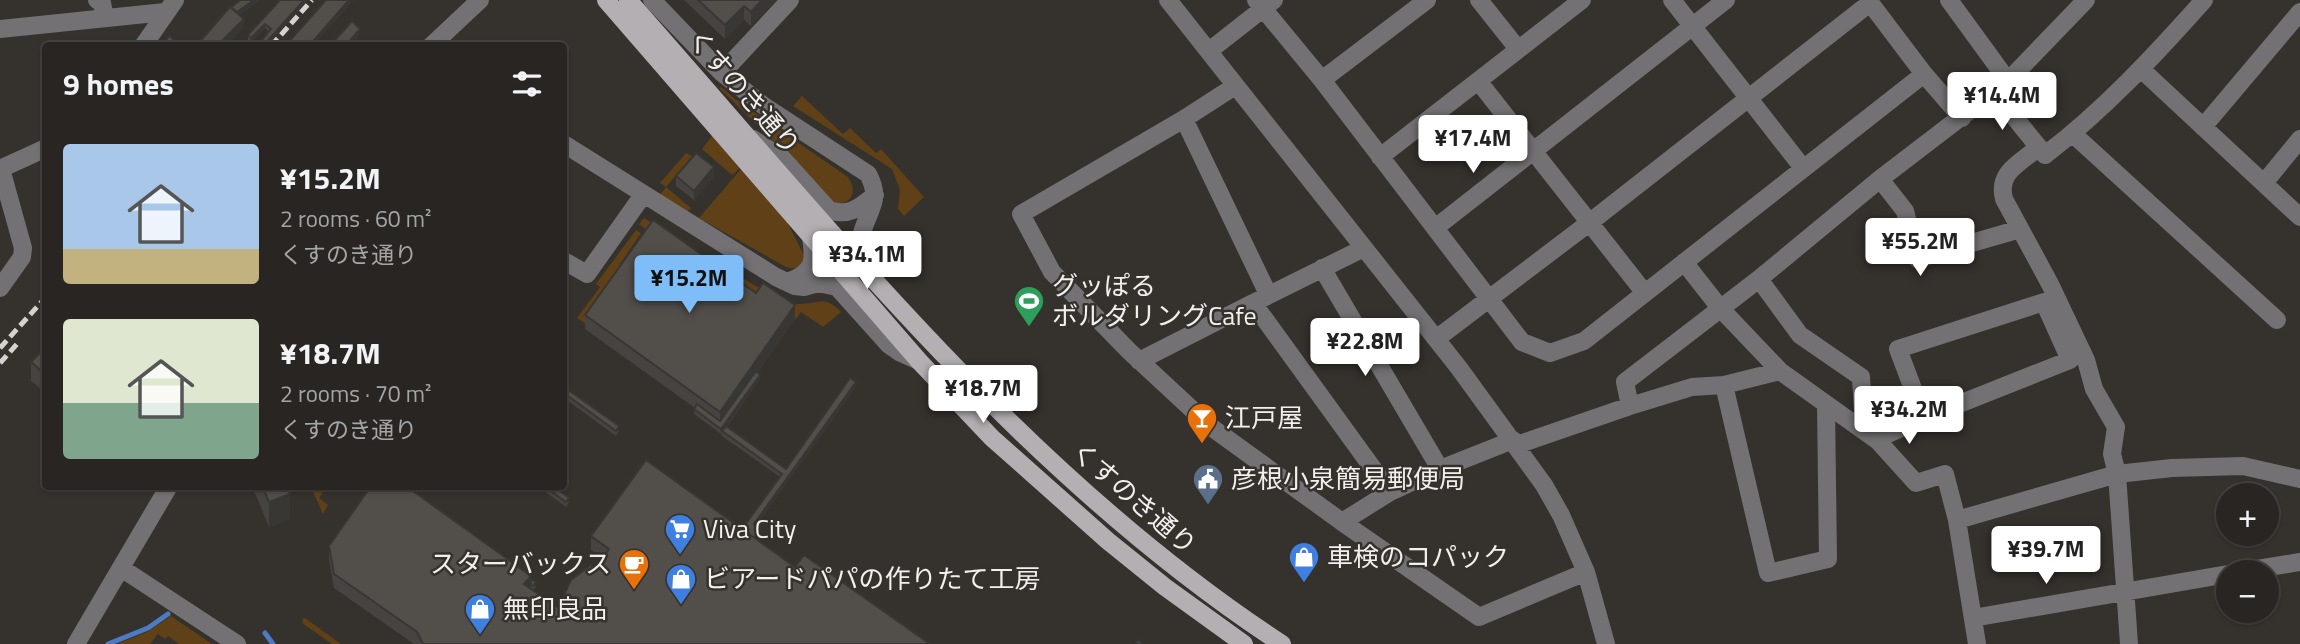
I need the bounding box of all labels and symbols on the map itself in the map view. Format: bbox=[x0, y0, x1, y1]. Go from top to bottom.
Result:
street label: くすのき通り bbox=[679, 20, 810, 163]
pin: ¥14.4M bbox=[1945, 72, 2059, 132]
pin: ¥17.4M bbox=[1416, 116, 1530, 175]
pin: ¥55.2M bbox=[1863, 218, 1977, 278]
pin: ¥34.1M bbox=[810, 232, 924, 291]
pin: ¥15.2M bbox=[632, 256, 746, 315]
place label: グッぽる ボルダリングCafe bbox=[1052, 266, 1257, 335]
sports icon: グッぽる ボルダリングCafe bbox=[1012, 284, 1046, 328]
pin: ¥22.8M bbox=[1308, 318, 1422, 378]
pin: ¥18.7M bbox=[926, 366, 1040, 425]
pin: ¥34.2M bbox=[1852, 386, 1966, 446]
place label: 江戸屋 bbox=[1225, 398, 1303, 437]
bar icon: 江戸屋 bbox=[1185, 401, 1219, 445]
street label: くすのき通り bbox=[1063, 432, 1206, 563]
place label: 彦根小泉簡易郵便局 bbox=[1231, 459, 1465, 498]
public building icon: 彦根小泉簡易郵便局 bbox=[1191, 462, 1225, 506]
place label: Viva City bbox=[703, 509, 796, 548]
supermarket icon: Viva City bbox=[663, 512, 697, 556]
pin: ¥39.7M bbox=[1989, 526, 2103, 586]
place label: 車検のコパック bbox=[1327, 537, 1509, 576]
shop icon: 車検のコパック bbox=[1287, 540, 1321, 584]
place label: スターバックス bbox=[430, 544, 611, 583]
cafe icon: スターバックス bbox=[617, 547, 651, 591]
place label: ビアードパパの作りたて工房 bbox=[704, 559, 1040, 598]
shop icon: ビアードパパの作りたて工房 bbox=[664, 562, 698, 606]
place label: 無印良品 bbox=[503, 589, 607, 628]
shop icon: 無印良品 bbox=[463, 592, 497, 636]

